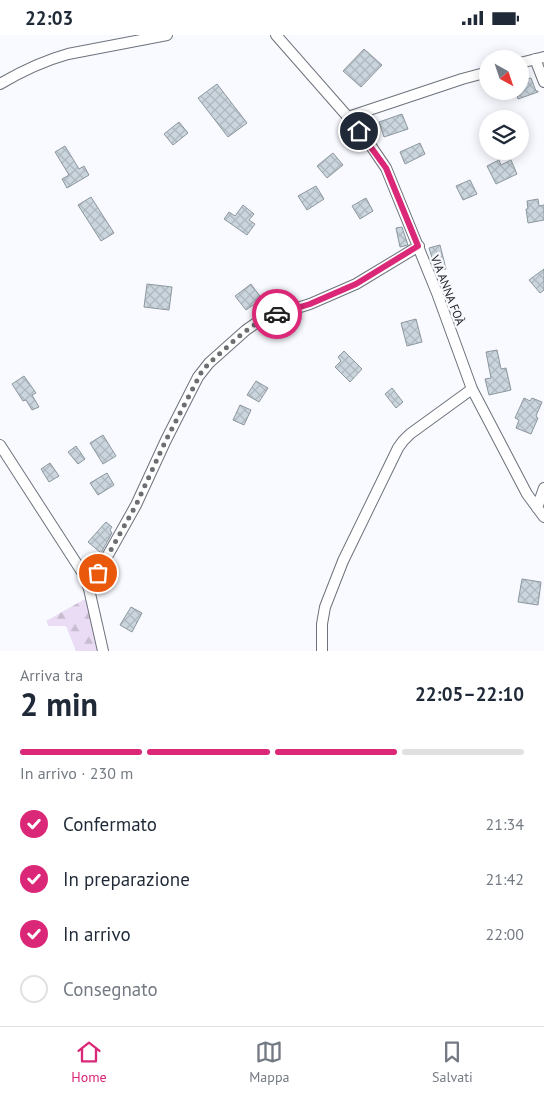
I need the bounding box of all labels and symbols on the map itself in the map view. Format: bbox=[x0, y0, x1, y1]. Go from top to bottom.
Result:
north arrow bbox=[479, 50, 529, 100]
pin bbox=[338, 110, 380, 152]
street label: VIA ANNA FOÀ bbox=[427, 252, 468, 327]
courier bbox=[252, 289, 302, 339]
pin bbox=[77, 552, 119, 594]

